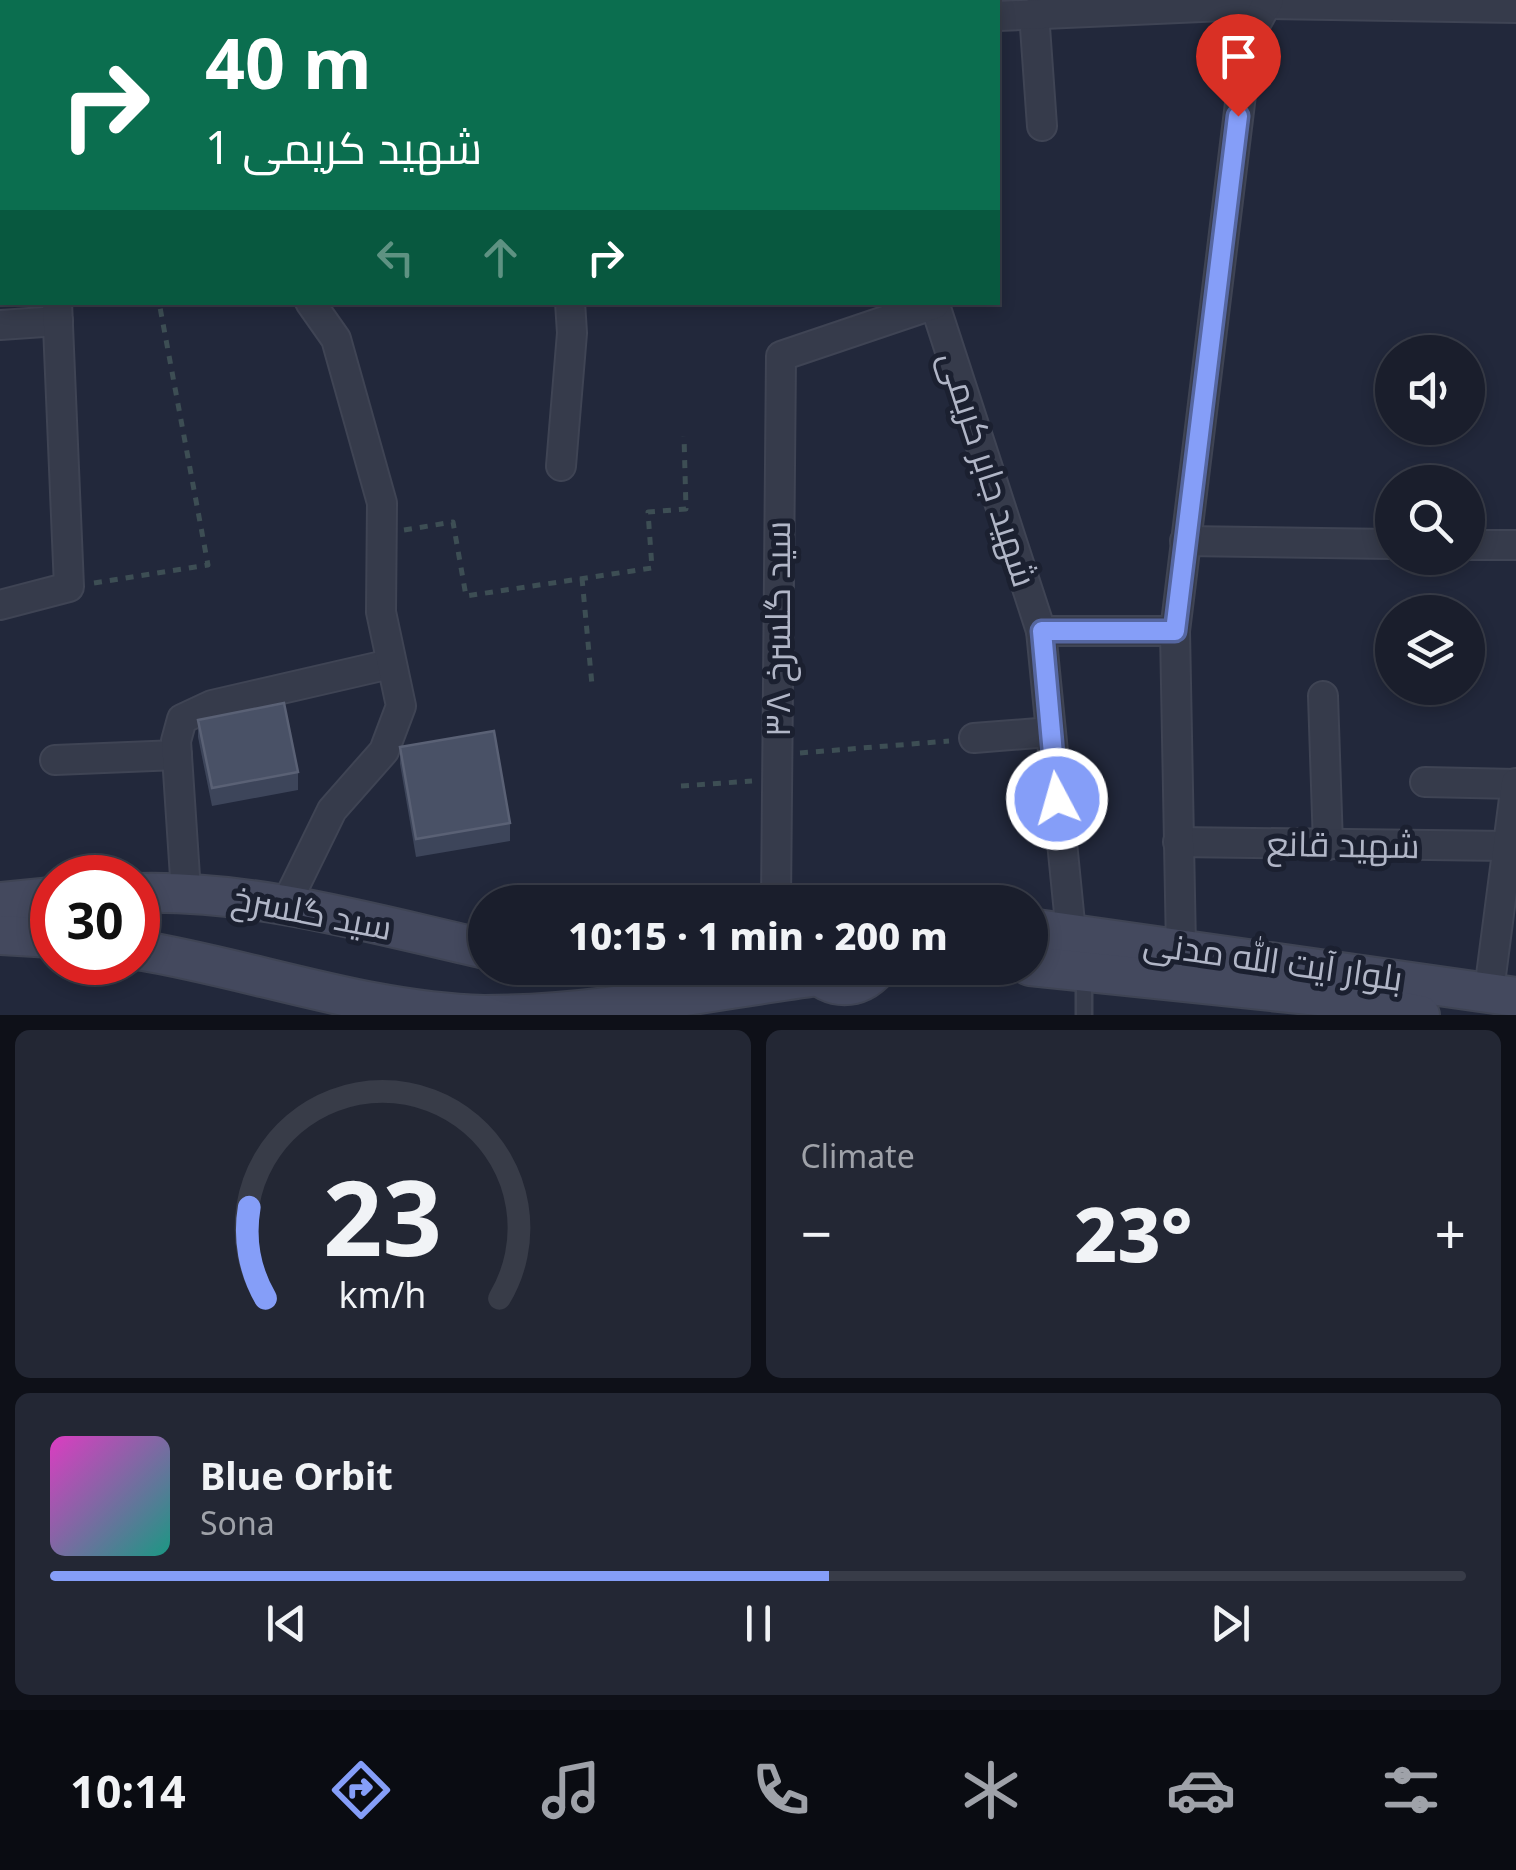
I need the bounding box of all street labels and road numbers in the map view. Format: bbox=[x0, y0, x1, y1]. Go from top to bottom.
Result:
street label: شهید جابر کریمی bbox=[929, 345, 1050, 592]
street label: سید گلسرخ ۳۸ bbox=[753, 521, 801, 737]
street label: شهید قانع bbox=[1266, 819, 1420, 869]
street label: سید گلسرخ bbox=[228, 873, 396, 951]
street label: بلوار آیت الله مدنی bbox=[1141, 918, 1406, 1001]

